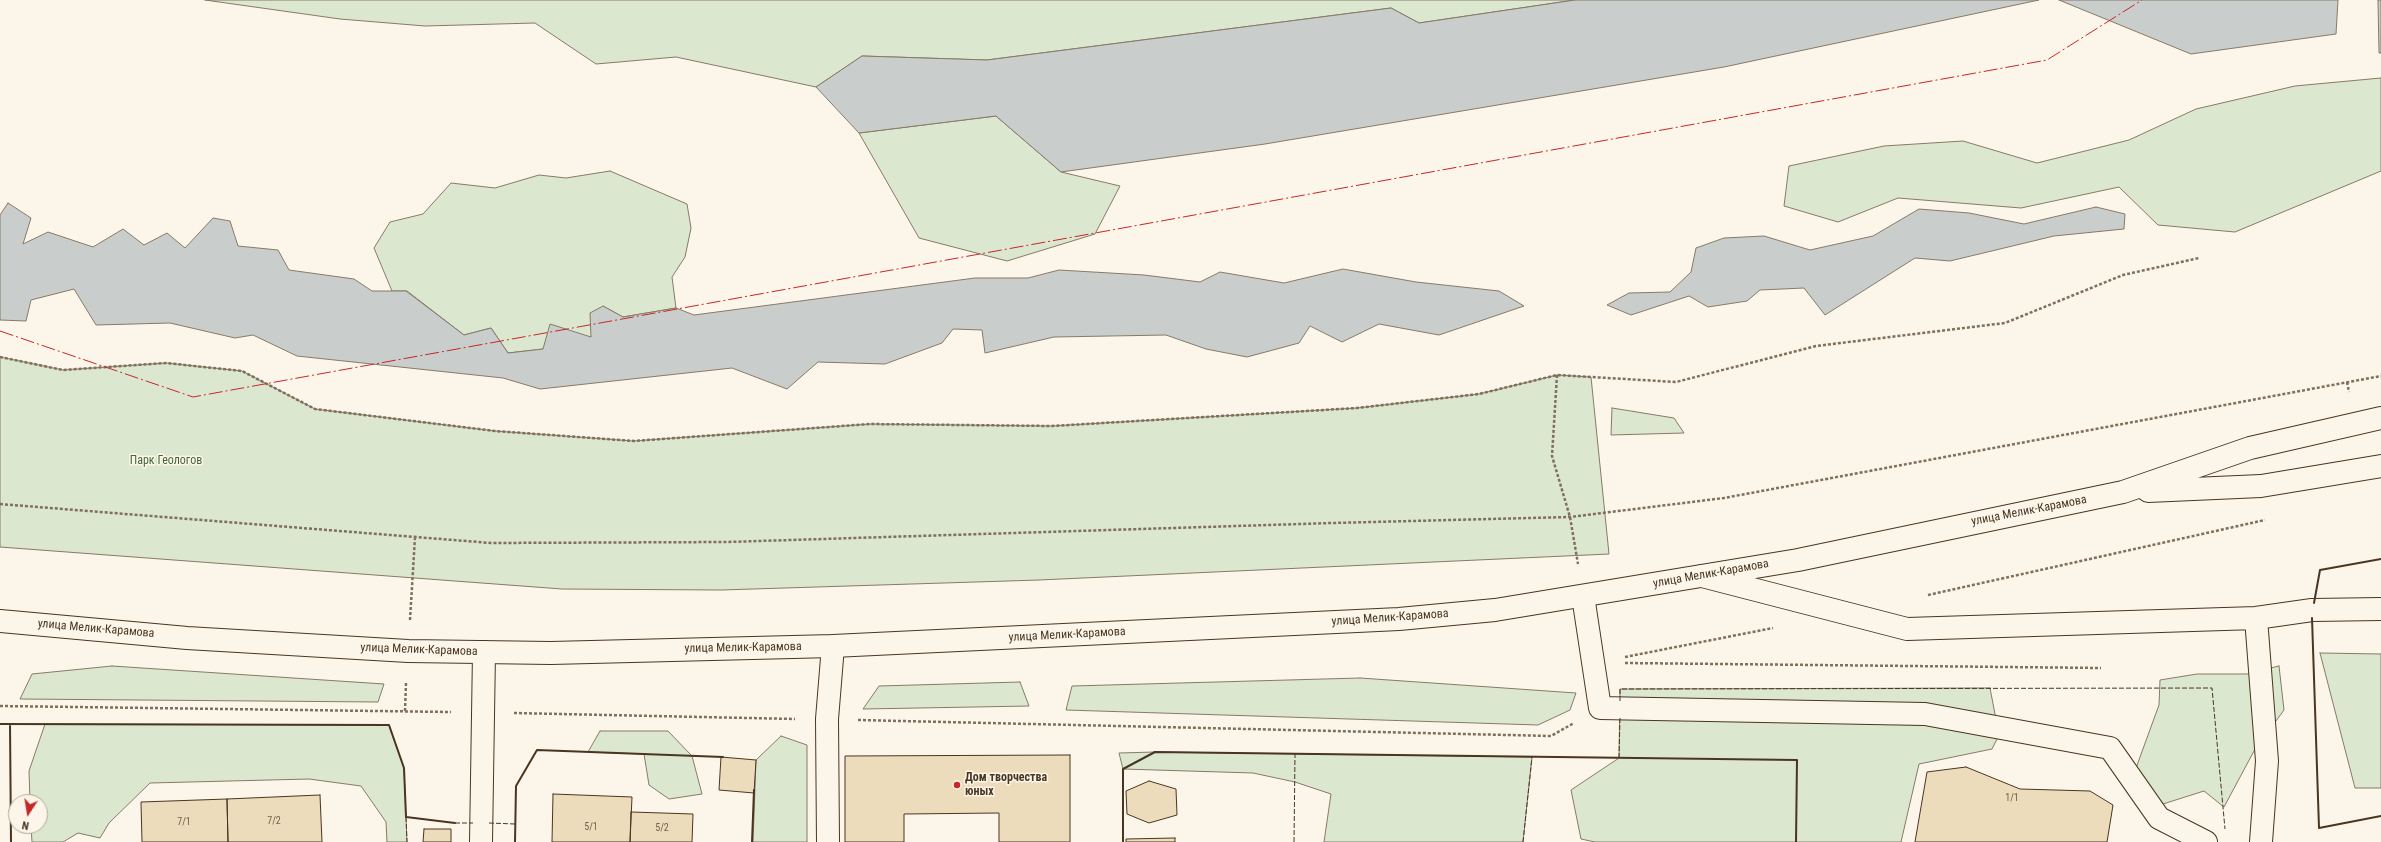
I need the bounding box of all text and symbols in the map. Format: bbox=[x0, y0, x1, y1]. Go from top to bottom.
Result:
park label: Парк Геологов bbox=[130, 454, 202, 468]
street label: улица Мелик-Карамова bbox=[1970, 493, 2088, 529]
street label: улица Мелик-Карамова bbox=[1652, 557, 1770, 591]
street label: улица Мелик-Карамова bbox=[1331, 607, 1449, 629]
street label: улица Мелик-Карамова bbox=[37, 617, 155, 641]
street label: улица Мелик-Карамова bbox=[1008, 625, 1126, 645]
street label: улица Мелик-Карамова bbox=[684, 640, 802, 656]
street label: улица Мелик-Карамова bbox=[360, 641, 478, 659]
place label: Дом творчества юных bbox=[965, 771, 1047, 799]
marker: Дом творчества юных bbox=[952, 780, 962, 790]
house number: 1/1 bbox=[2005, 792, 2019, 804]
north arrow bbox=[8, 794, 48, 834]
house number: 7/2 bbox=[267, 815, 281, 827]
house number: 7/1 bbox=[177, 816, 191, 828]
text: N bbox=[21, 818, 30, 832]
house number: 5/1 bbox=[584, 821, 598, 833]
house number: 5/2 bbox=[655, 822, 669, 834]

